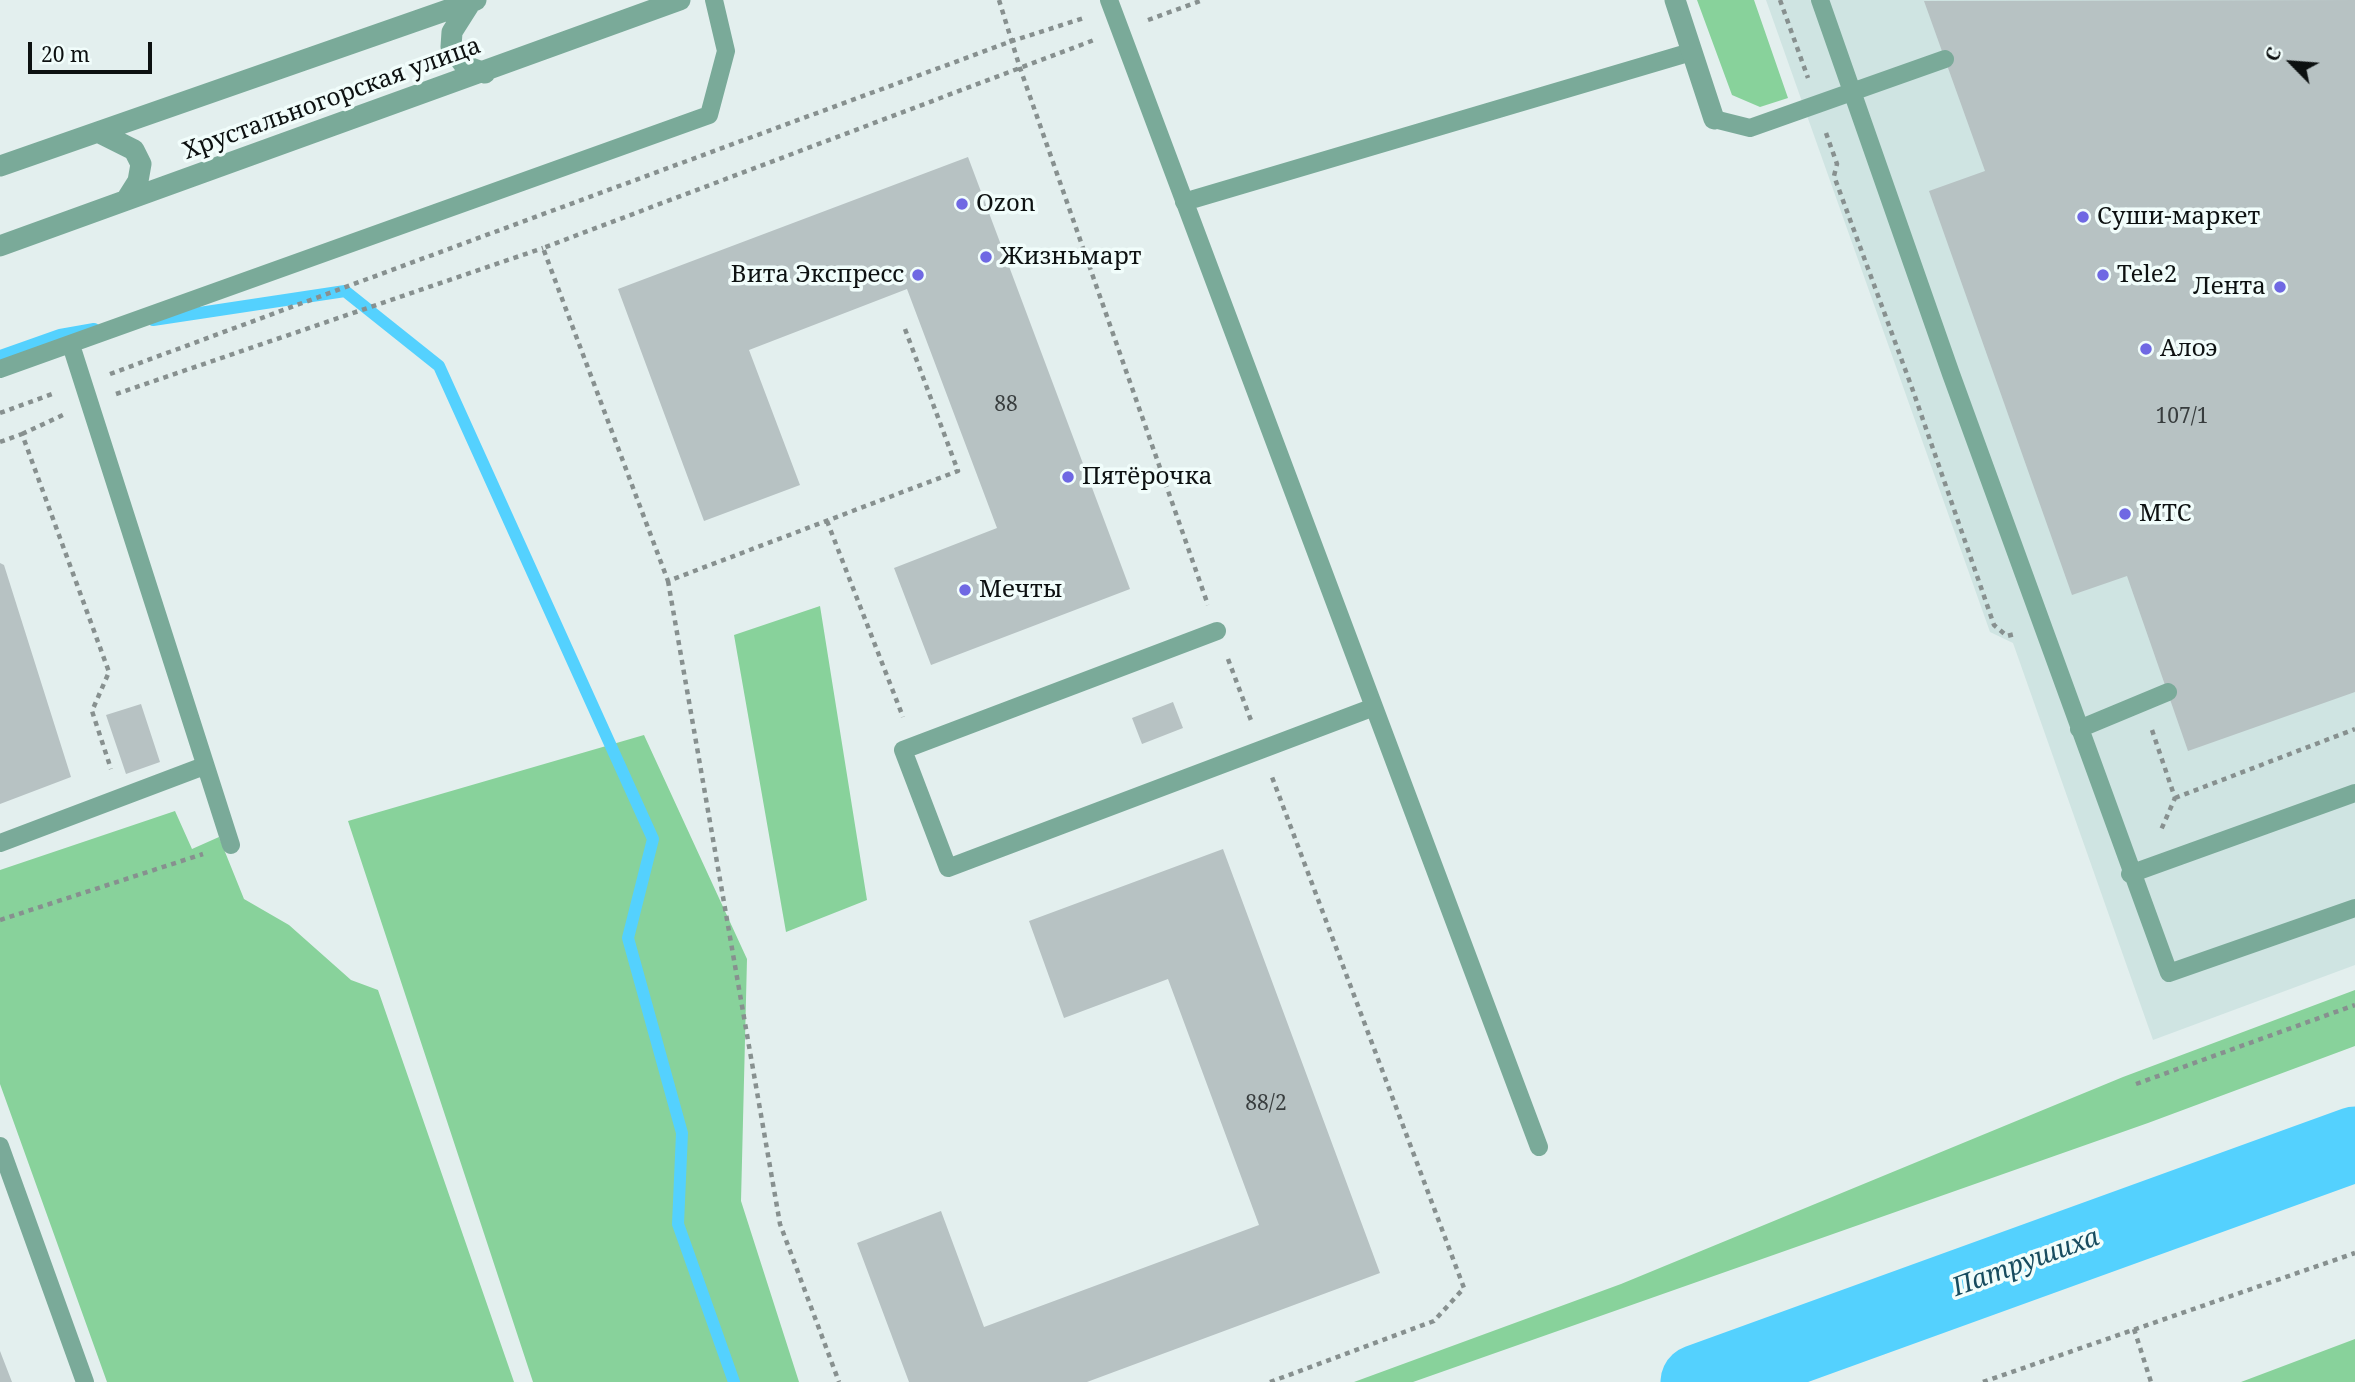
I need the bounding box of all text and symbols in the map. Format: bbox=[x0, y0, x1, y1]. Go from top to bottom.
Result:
scale bar bbox=[32, 28, 156, 72]
north arrow bbox=[2257, 28, 2327, 98]
street label: Хрустальногорская улица bbox=[179, 32, 485, 166]
text: 20 m bbox=[41, 40, 90, 68]
text: С bbox=[2259, 43, 2287, 65]
place label: Ozon bbox=[976, 190, 1035, 218]
marker: Ozon bbox=[954, 196, 970, 212]
place label: Суши-маркет bbox=[2097, 203, 2260, 231]
marker: Суши-маркет bbox=[2075, 209, 2091, 225]
place label: Жизньмарт bbox=[1000, 243, 1142, 271]
marker: Жизньмарт bbox=[978, 249, 994, 265]
place label: Вита Экспресс bbox=[731, 261, 904, 289]
place label: Tele2 bbox=[2117, 261, 2177, 289]
marker: Вита Экспресс bbox=[910, 267, 926, 283]
marker: Tele2 bbox=[2095, 267, 2111, 283]
place label: Лента bbox=[2193, 273, 2266, 301]
marker: Лента bbox=[2272, 279, 2288, 295]
place label: Алоэ bbox=[2160, 335, 2217, 363]
marker: Алоэ bbox=[2138, 341, 2154, 357]
house number: 88 bbox=[994, 392, 1018, 418]
house number: 107/1 bbox=[2155, 404, 2209, 430]
place label: Пятёрочка bbox=[1082, 463, 1212, 491]
marker: Пятёрочка bbox=[1060, 469, 1076, 485]
place label: МТС bbox=[2139, 500, 2192, 528]
marker: МТС bbox=[2117, 506, 2133, 522]
place label: Мечты bbox=[979, 576, 1062, 604]
marker: Мечты bbox=[957, 582, 973, 598]
house number: 88/2 bbox=[1245, 1091, 1287, 1117]
water label: Патрушиха bbox=[1948, 1222, 2104, 1304]

